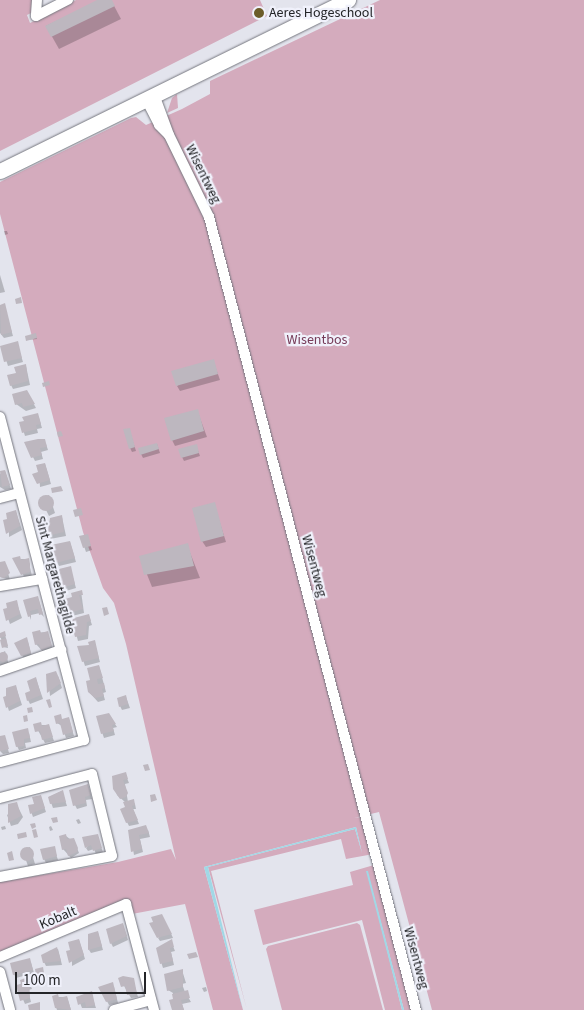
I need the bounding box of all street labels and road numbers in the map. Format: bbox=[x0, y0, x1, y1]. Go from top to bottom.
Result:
street label: Wisentweg bbox=[182, 142, 224, 206]
street label: Sint Margarethagilde bbox=[31, 514, 79, 636]
street label: Wisentweg bbox=[298, 533, 330, 599]
street label: Kobalt bbox=[37, 903, 79, 933]
street label: Wisentweg bbox=[400, 925, 432, 991]

